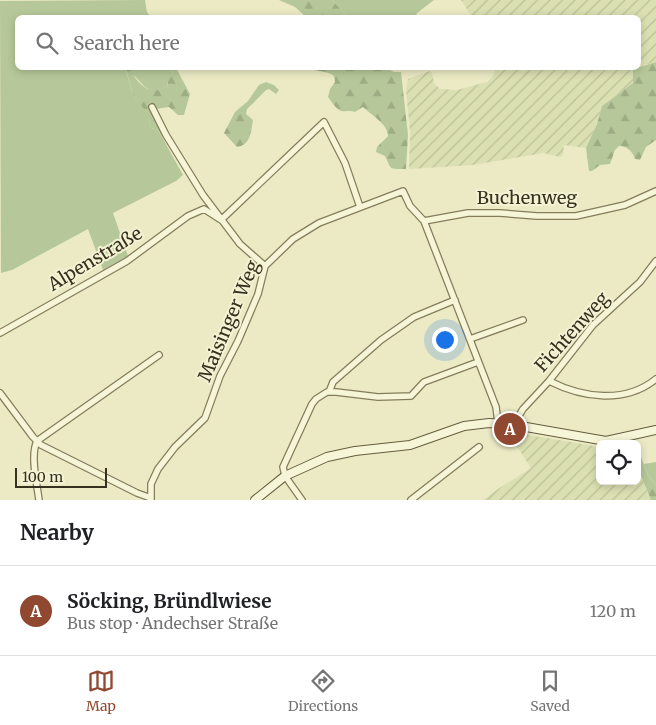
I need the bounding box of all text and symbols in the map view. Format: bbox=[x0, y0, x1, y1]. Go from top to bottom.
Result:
search box bbox=[15, 15, 641, 70]
icon: search bbox=[33, 29, 61, 57]
text: Search here bbox=[73, 31, 180, 55]
street label: Buchenweg bbox=[477, 186, 577, 209]
street label: Alpenstraße bbox=[43, 221, 146, 296]
street label: Maisinger Weg bbox=[193, 257, 264, 385]
street label: Fichtenweg bbox=[530, 287, 614, 377]
your location bbox=[432, 327, 458, 353]
pin: A bbox=[494, 410, 526, 448]
map controls bbox=[596, 440, 641, 485]
button: locate bbox=[596, 440, 641, 485]
scale bar bbox=[15, 465, 108, 488]
text: 100 m bbox=[22, 468, 63, 486]
text: Nearby bbox=[20, 519, 94, 546]
text: Söcking, Bründlwiese bbox=[67, 589, 271, 613]
text: A bbox=[30, 601, 42, 621]
text: 120 m bbox=[590, 601, 636, 621]
text: Bus stop · Andechser Straße bbox=[67, 613, 278, 633]
tab: Map bbox=[86, 667, 116, 715]
tab: Directions bbox=[288, 667, 358, 715]
tab: Saved bbox=[530, 667, 570, 715]

